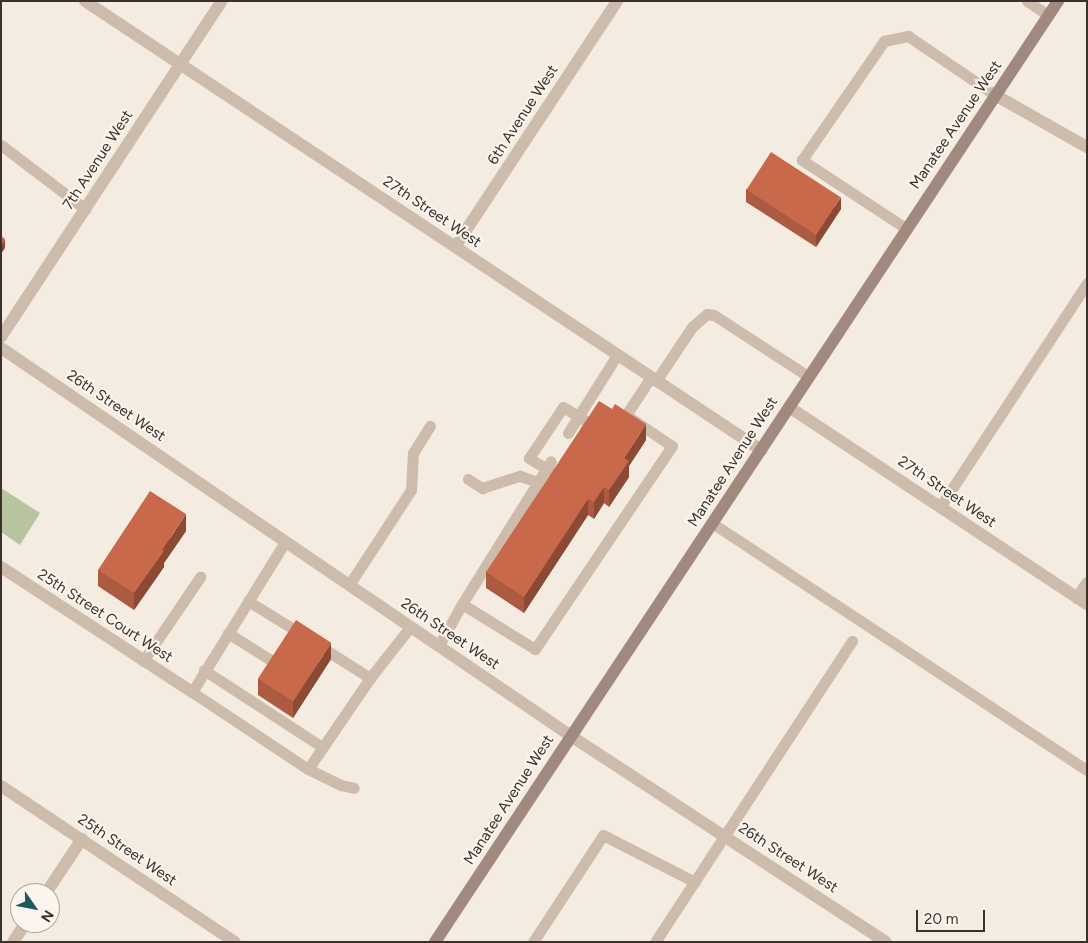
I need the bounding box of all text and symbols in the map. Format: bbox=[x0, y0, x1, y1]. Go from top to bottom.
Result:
street label: Manatee Avenue West bbox=[906, 57, 1006, 193]
street label: 6th Avenue West bbox=[484, 62, 562, 168]
street label: 7th Avenue West bbox=[59, 107, 137, 213]
street label: 27th Street West bbox=[379, 173, 485, 251]
street label: 26th Street West bbox=[63, 366, 169, 446]
street label: Manatee Avenue West bbox=[684, 394, 782, 530]
street label: 27th Street West bbox=[894, 453, 1000, 531]
street label: 25th Street Court West bbox=[34, 566, 176, 666]
street label: 26th Street West bbox=[397, 594, 503, 674]
street label: Manatee Avenue West bbox=[460, 732, 558, 868]
street label: 25th Street West bbox=[74, 810, 180, 890]
street label: 26th Street West bbox=[735, 819, 841, 897]
north arrow bbox=[10, 883, 60, 933]
scale bar bbox=[918, 900, 987, 932]
text: N bbox=[37, 907, 57, 925]
text: 20 m bbox=[924, 910, 958, 928]

